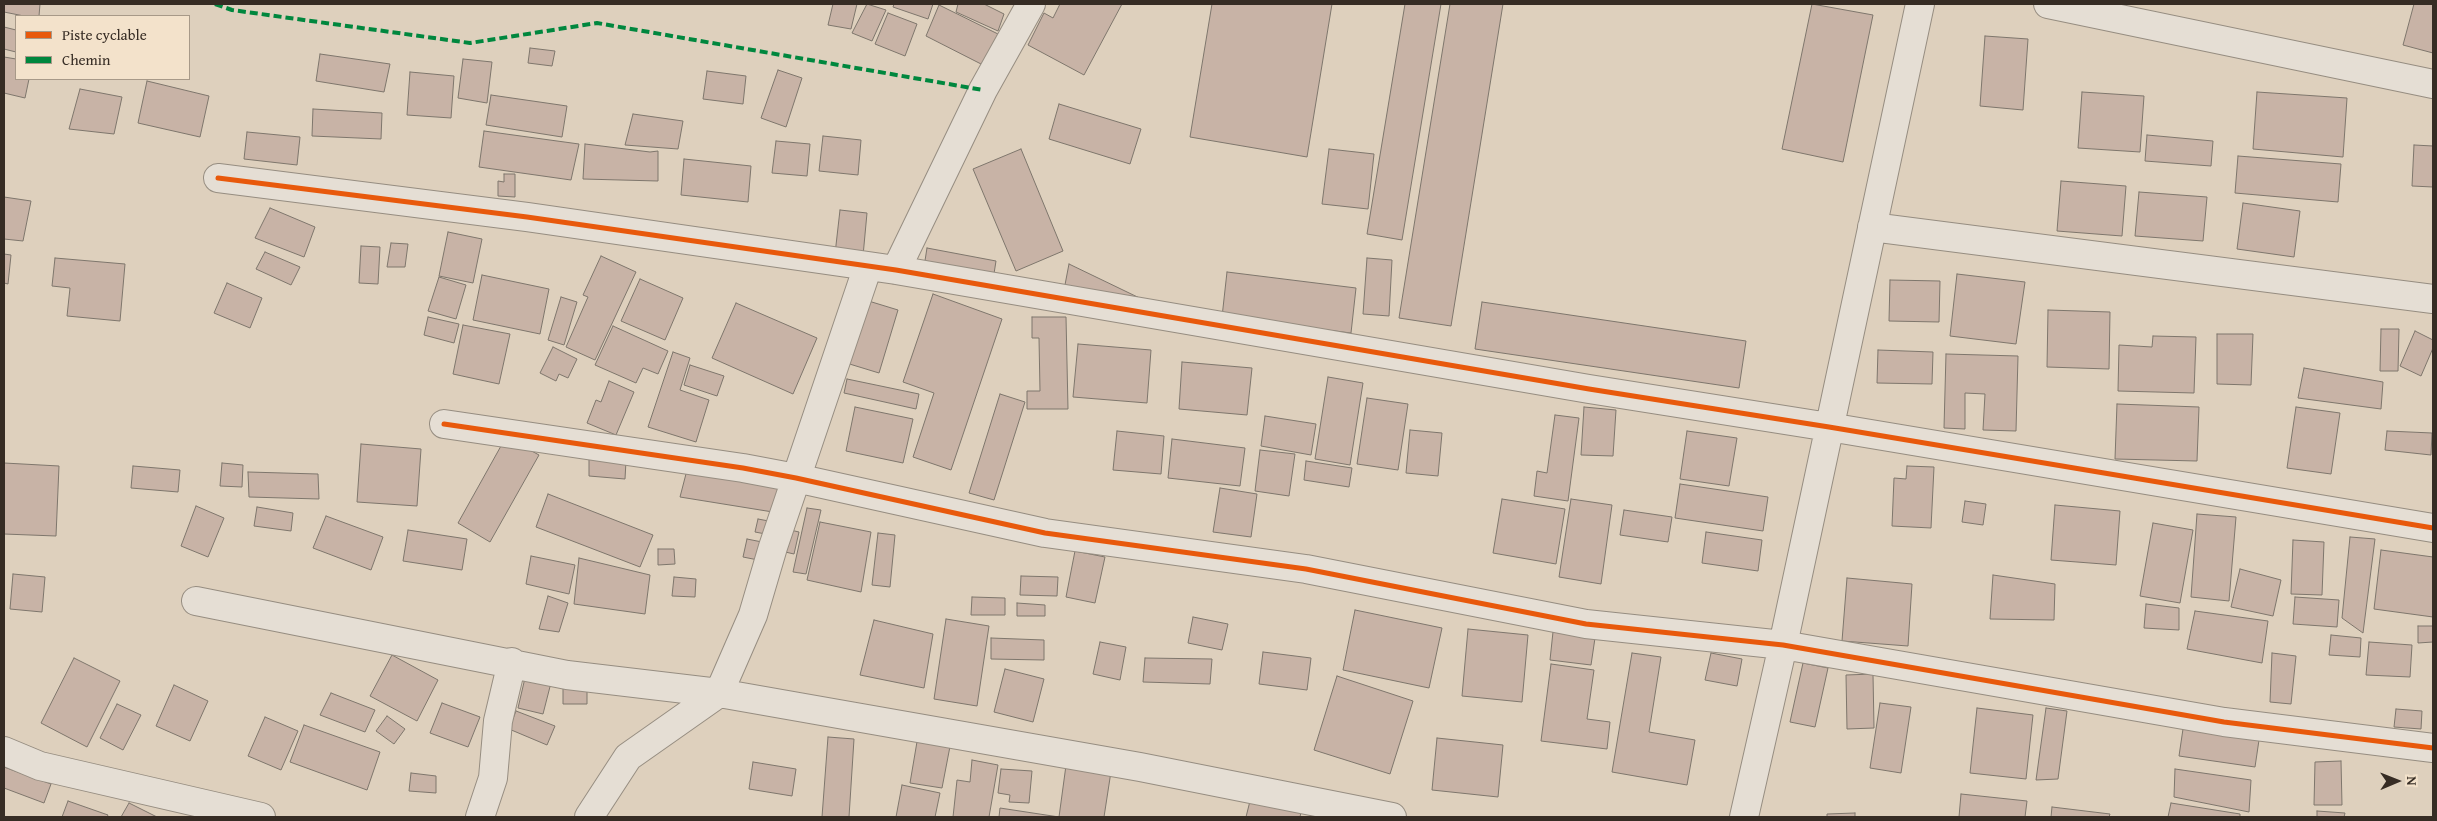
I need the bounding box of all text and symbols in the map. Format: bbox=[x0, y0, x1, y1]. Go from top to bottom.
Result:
legend bbox=[15, 15, 190, 80]
text: Piste cyclable bbox=[62, 24, 147, 45]
text: Chemin bbox=[62, 49, 111, 70]
north arrow bbox=[2372, 756, 2422, 806]
text: N bbox=[2402, 776, 2422, 786]

